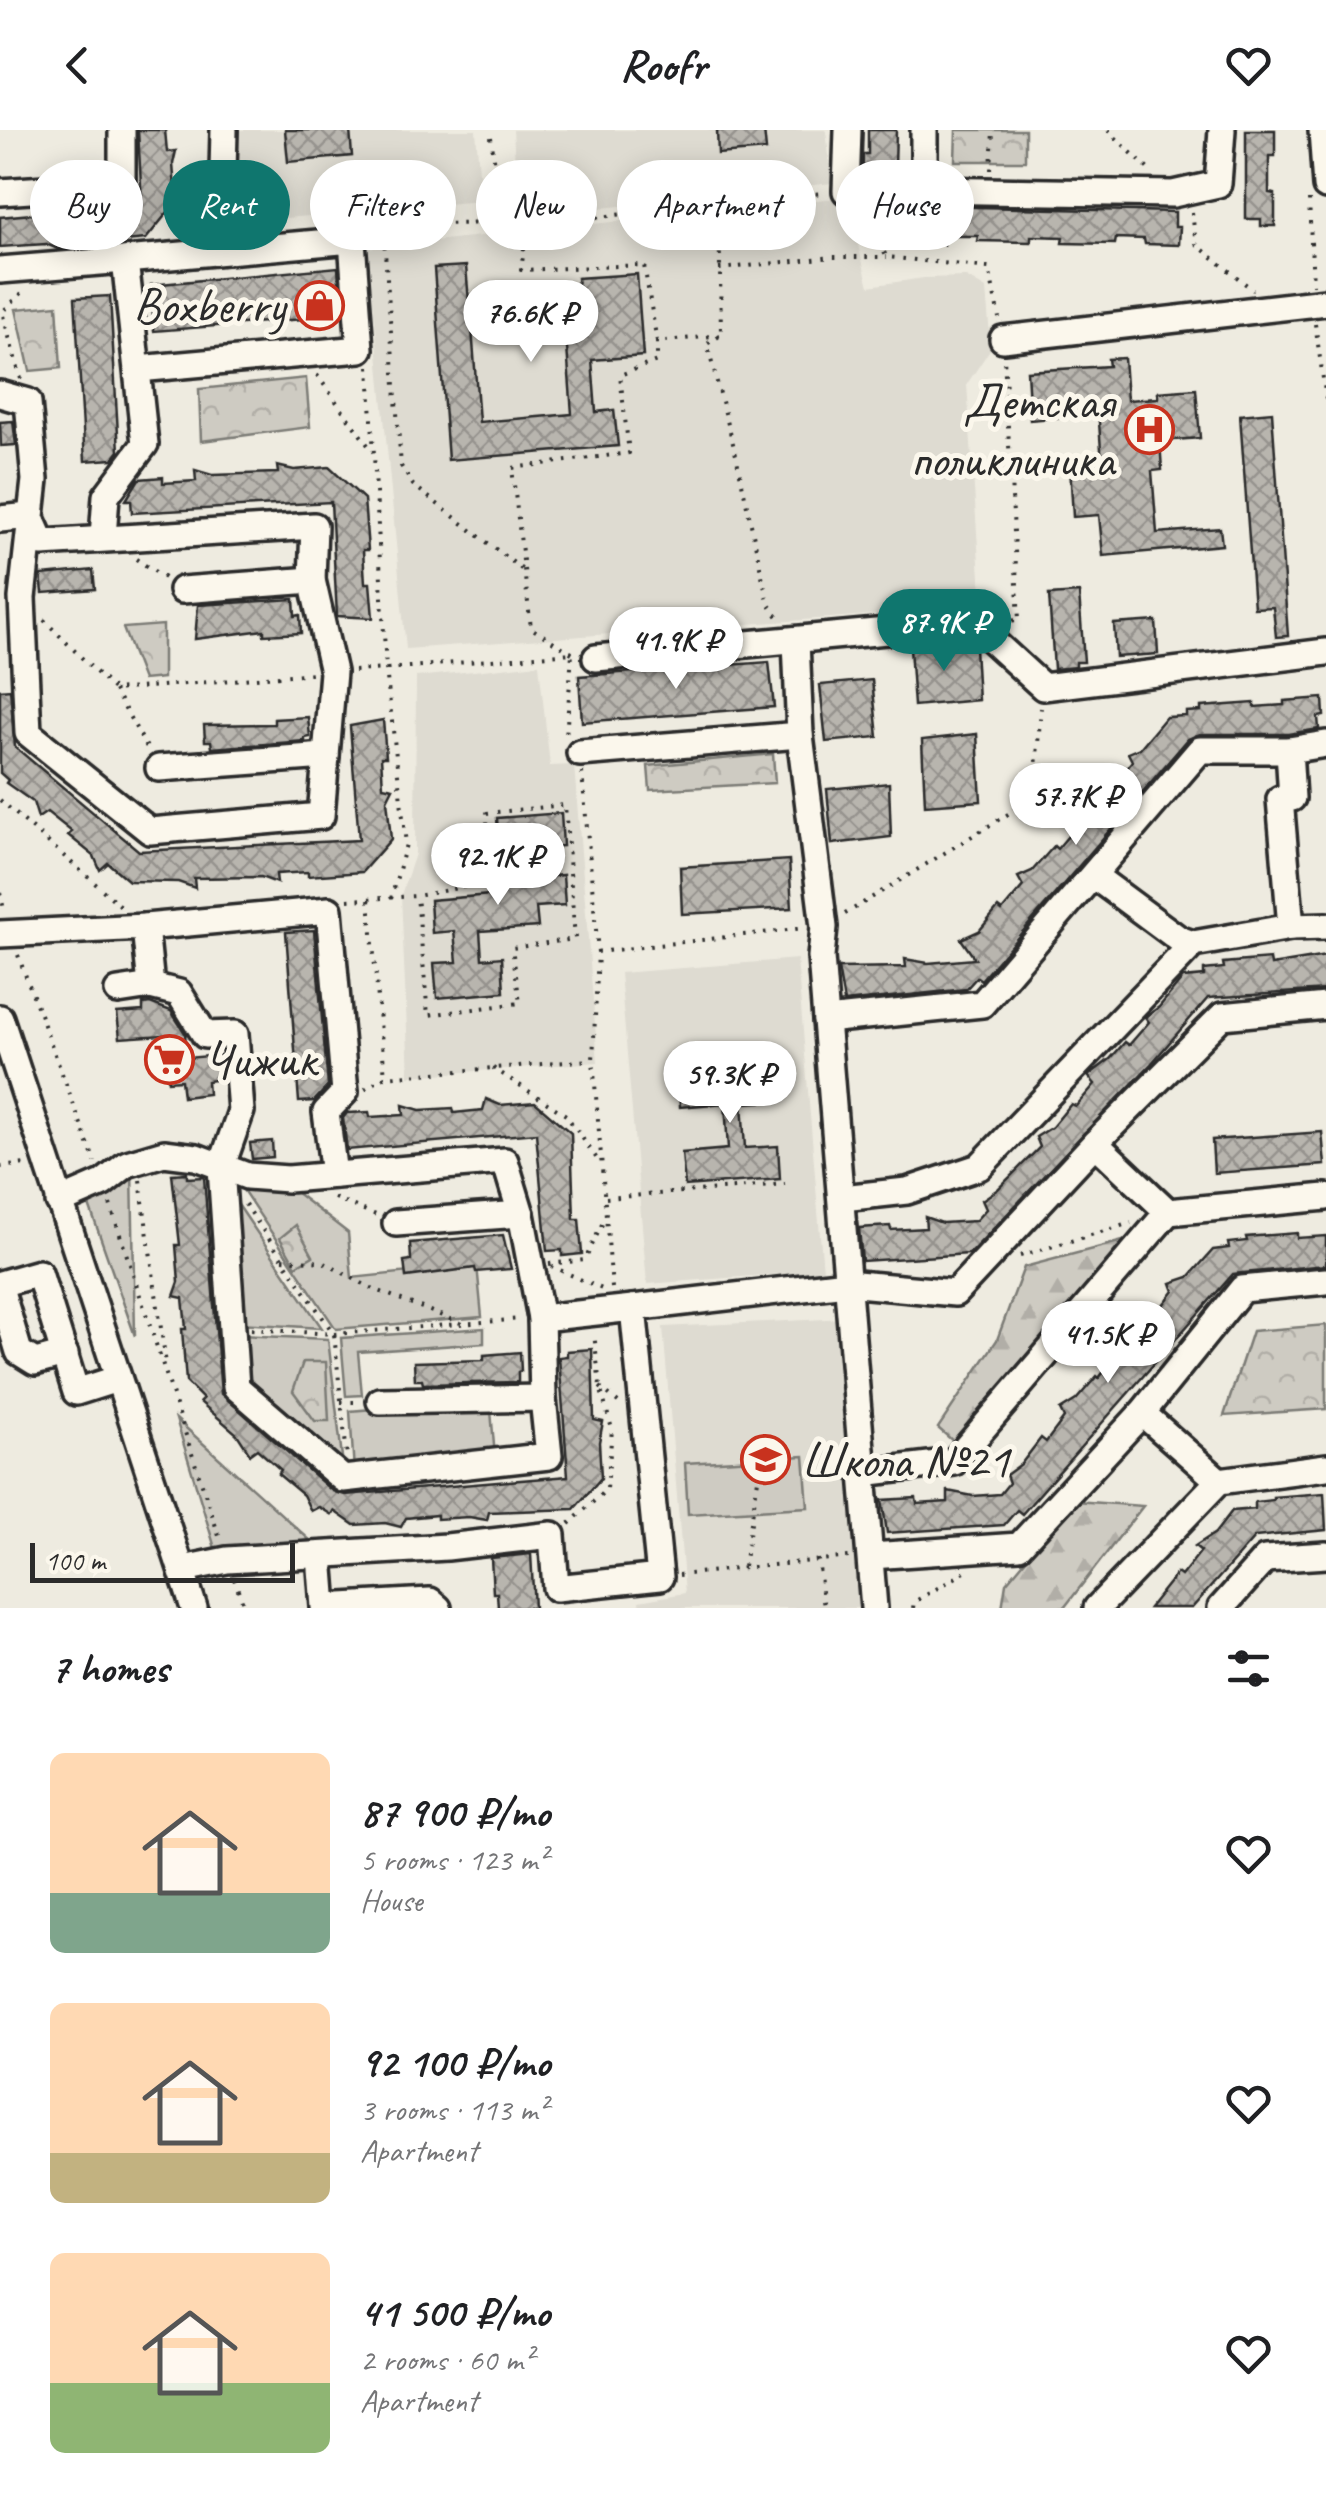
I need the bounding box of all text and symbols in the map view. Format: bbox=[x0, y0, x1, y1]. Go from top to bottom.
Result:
text: Roofr bbox=[620, 37, 706, 94]
icon: back bbox=[50, 38, 105, 93]
icon: heart bbox=[1221, 38, 1276, 93]
chip: Buy bbox=[30, 160, 143, 250]
chip: Rent bbox=[163, 160, 290, 250]
chip: Filters bbox=[310, 160, 456, 250]
chip: New bbox=[476, 160, 597, 250]
chip: Apartment bbox=[617, 160, 816, 250]
chip: House bbox=[836, 160, 974, 250]
place label: Boxberry bbox=[133, 274, 288, 337]
shop icon: Boxberry bbox=[294, 279, 346, 331]
pin: 76.6K ₽ bbox=[439, 280, 623, 365]
text: 76.6K ₽ bbox=[485, 292, 577, 333]
place label: Детская поликлиника bbox=[910, 370, 1118, 491]
hospital icon: Детская поликлиника bbox=[1123, 404, 1175, 456]
pin: 87.9K ₽ bbox=[852, 589, 1036, 674]
text: 87.9K ₽ bbox=[899, 601, 989, 642]
pin: 41.9K ₽ bbox=[584, 607, 768, 692]
text: 41.9K ₽ bbox=[631, 619, 721, 660]
pin: 57.7K ₽ bbox=[984, 763, 1168, 848]
text: 57.7K ₽ bbox=[1031, 775, 1121, 816]
pin: 92.1K ₽ bbox=[406, 823, 590, 908]
text: 92.1K ₽ bbox=[453, 835, 543, 876]
place label: Чижик bbox=[204, 1028, 320, 1091]
supermarket icon: Чижик bbox=[143, 1033, 195, 1085]
pin: 59.3K ₽ bbox=[638, 1041, 822, 1126]
text: 59.3K ₽ bbox=[685, 1053, 775, 1094]
pin: 41.5K ₽ bbox=[1016, 1301, 1200, 1386]
text: 41.5K ₽ bbox=[1063, 1313, 1153, 1354]
place label: Школа №21 bbox=[801, 1429, 1012, 1492]
school or university icon: Школа №21 bbox=[740, 1434, 792, 1486]
scale bar bbox=[30, 1538, 295, 1582]
text: 100 m bbox=[45, 1543, 105, 1578]
icon: filters bbox=[1221, 1641, 1276, 1696]
text: 7 homes bbox=[50, 1642, 168, 1695]
text: 87 900 ₽/mo bbox=[360, 1786, 550, 1839]
icon: home bbox=[130, 1793, 250, 1913]
icon: heart bbox=[1221, 1826, 1276, 1881]
text: 5 rooms · 123 m² bbox=[360, 1839, 547, 1880]
text: House bbox=[360, 1880, 422, 1921]
text: 92 100 ₽/mo bbox=[360, 2036, 550, 2089]
icon: home bbox=[130, 2043, 250, 2163]
icon: heart bbox=[1221, 2076, 1276, 2131]
text: 3 rooms · 113 m² bbox=[360, 2089, 547, 2130]
text: Apartment bbox=[360, 2130, 478, 2171]
text: 41 500 ₽/mo bbox=[360, 2286, 550, 2339]
icon: home bbox=[130, 2293, 250, 2413]
icon: heart bbox=[1221, 2326, 1276, 2381]
text: 2 rooms · 60 m² bbox=[360, 2339, 533, 2380]
text: Apartment bbox=[360, 2380, 478, 2421]

